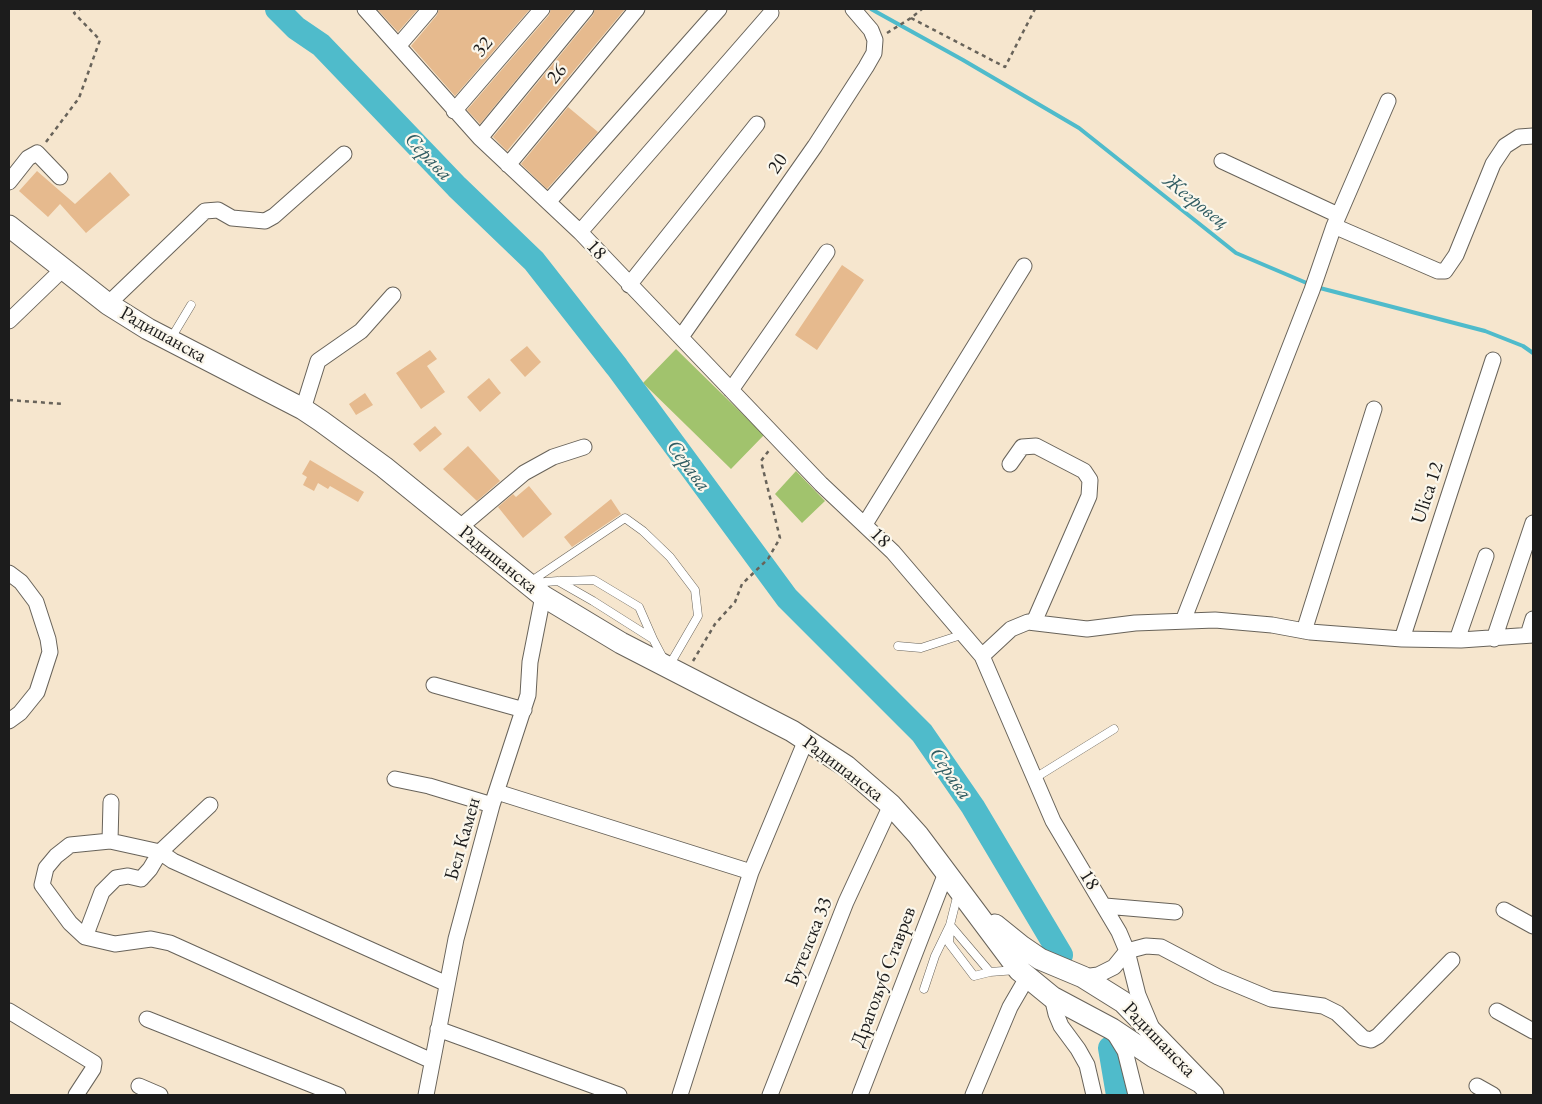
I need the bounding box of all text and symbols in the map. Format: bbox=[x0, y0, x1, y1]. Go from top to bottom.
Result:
street label: 32 bbox=[468, 32, 498, 62]
street label: 26 bbox=[542, 59, 572, 89]
water label: Серава bbox=[399, 127, 457, 187]
street label: 20 bbox=[763, 149, 793, 179]
water label: Жегровец bbox=[1158, 169, 1234, 235]
street label: 18 bbox=[581, 235, 611, 265]
street label: Радишанска bbox=[116, 301, 210, 369]
water label: Серава bbox=[660, 435, 716, 497]
street label: Ulica 12 bbox=[1407, 459, 1449, 527]
street label: Радишанска bbox=[454, 521, 542, 599]
street label: 18 bbox=[865, 523, 895, 553]
street label: Радишанска bbox=[798, 731, 888, 807]
water label: Серава bbox=[923, 743, 977, 805]
street label: Бел Камен bbox=[440, 795, 486, 883]
street label: 18 bbox=[1074, 865, 1104, 895]
street label: Бутелска 33 bbox=[780, 894, 838, 990]
street label: Драгољуб Ставрев bbox=[846, 904, 922, 1050]
street label: Радишанска bbox=[1117, 997, 1201, 1083]

